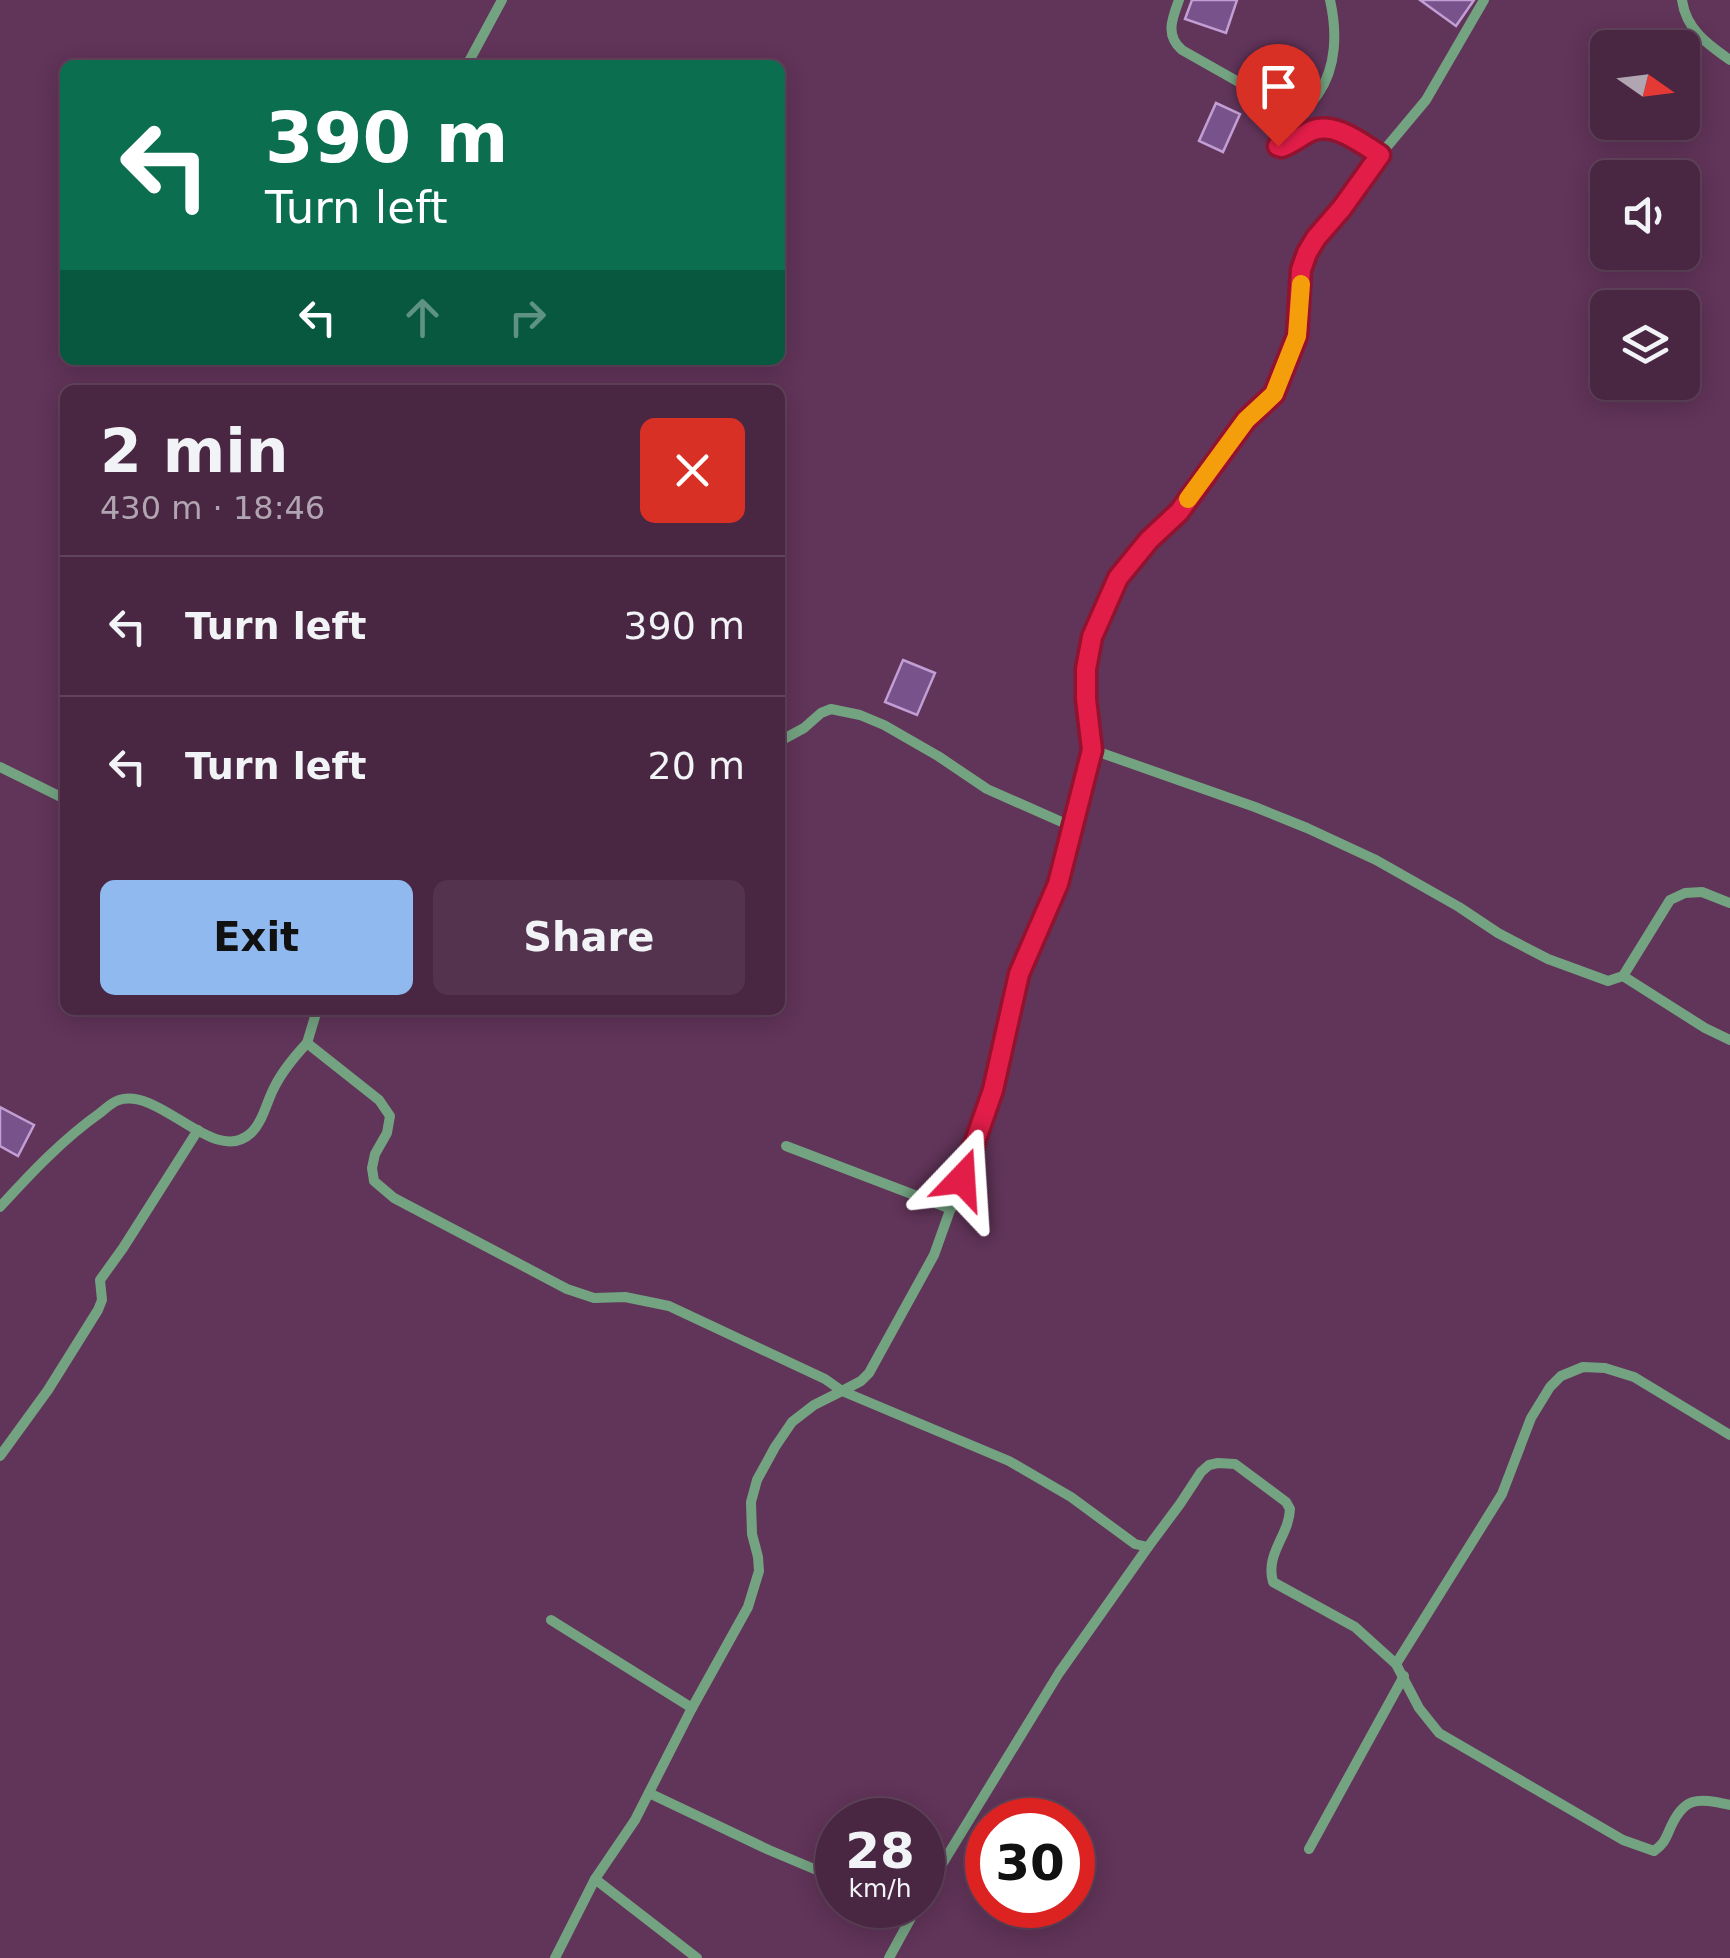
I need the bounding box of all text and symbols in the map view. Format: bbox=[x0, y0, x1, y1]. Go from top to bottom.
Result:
north arrow bbox=[1590, 30, 1700, 140]
map controls bbox=[1590, 30, 1700, 400]
pin bbox=[1236, 44, 1321, 147]
icon: arrive bbox=[1251, 59, 1306, 114]
text: 390 m bbox=[265, 97, 508, 179]
icon: left bbox=[100, 100, 230, 230]
button: sound bbox=[1590, 160, 1700, 270]
text: Turn left bbox=[265, 181, 448, 234]
icon: left bbox=[290, 290, 345, 345]
icon: ahead bbox=[395, 290, 450, 345]
icon: right bbox=[500, 290, 555, 345]
button: layers bbox=[1590, 290, 1700, 400]
text: 2 min bbox=[100, 416, 288, 486]
button: close bbox=[640, 418, 745, 523]
text: 430 m · 18:46 bbox=[100, 489, 325, 527]
icon: left bbox=[100, 599, 155, 654]
text: Turn left bbox=[185, 604, 366, 648]
text: 390 m bbox=[623, 604, 745, 648]
icon: left bbox=[100, 739, 155, 794]
text: Turn left bbox=[185, 744, 366, 788]
text: 20 m bbox=[648, 744, 745, 788]
button: Exit bbox=[100, 880, 413, 995]
button: Share bbox=[433, 880, 745, 995]
position arrow bbox=[910, 1127, 1014, 1231]
speed limit sign: 30 bbox=[965, 1798, 1095, 1928]
text: 28 bbox=[845, 1822, 915, 1880]
text: km/h bbox=[848, 1874, 912, 1903]

